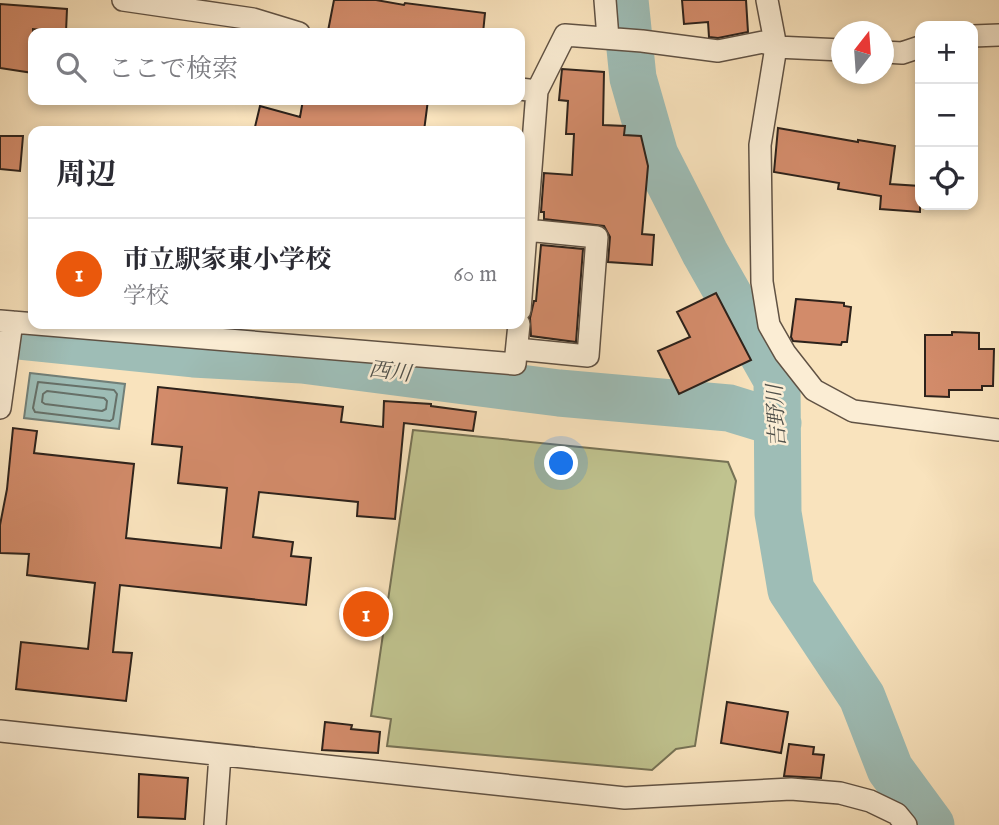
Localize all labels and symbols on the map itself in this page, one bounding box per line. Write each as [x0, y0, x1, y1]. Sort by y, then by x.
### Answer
north arrow [831, 21, 894, 84]
water label: 西川 [367, 357, 414, 389]
water label: 吉野川 [762, 382, 793, 448]
your location [544, 446, 578, 480]
pin: 1 [343, 588, 389, 640]

